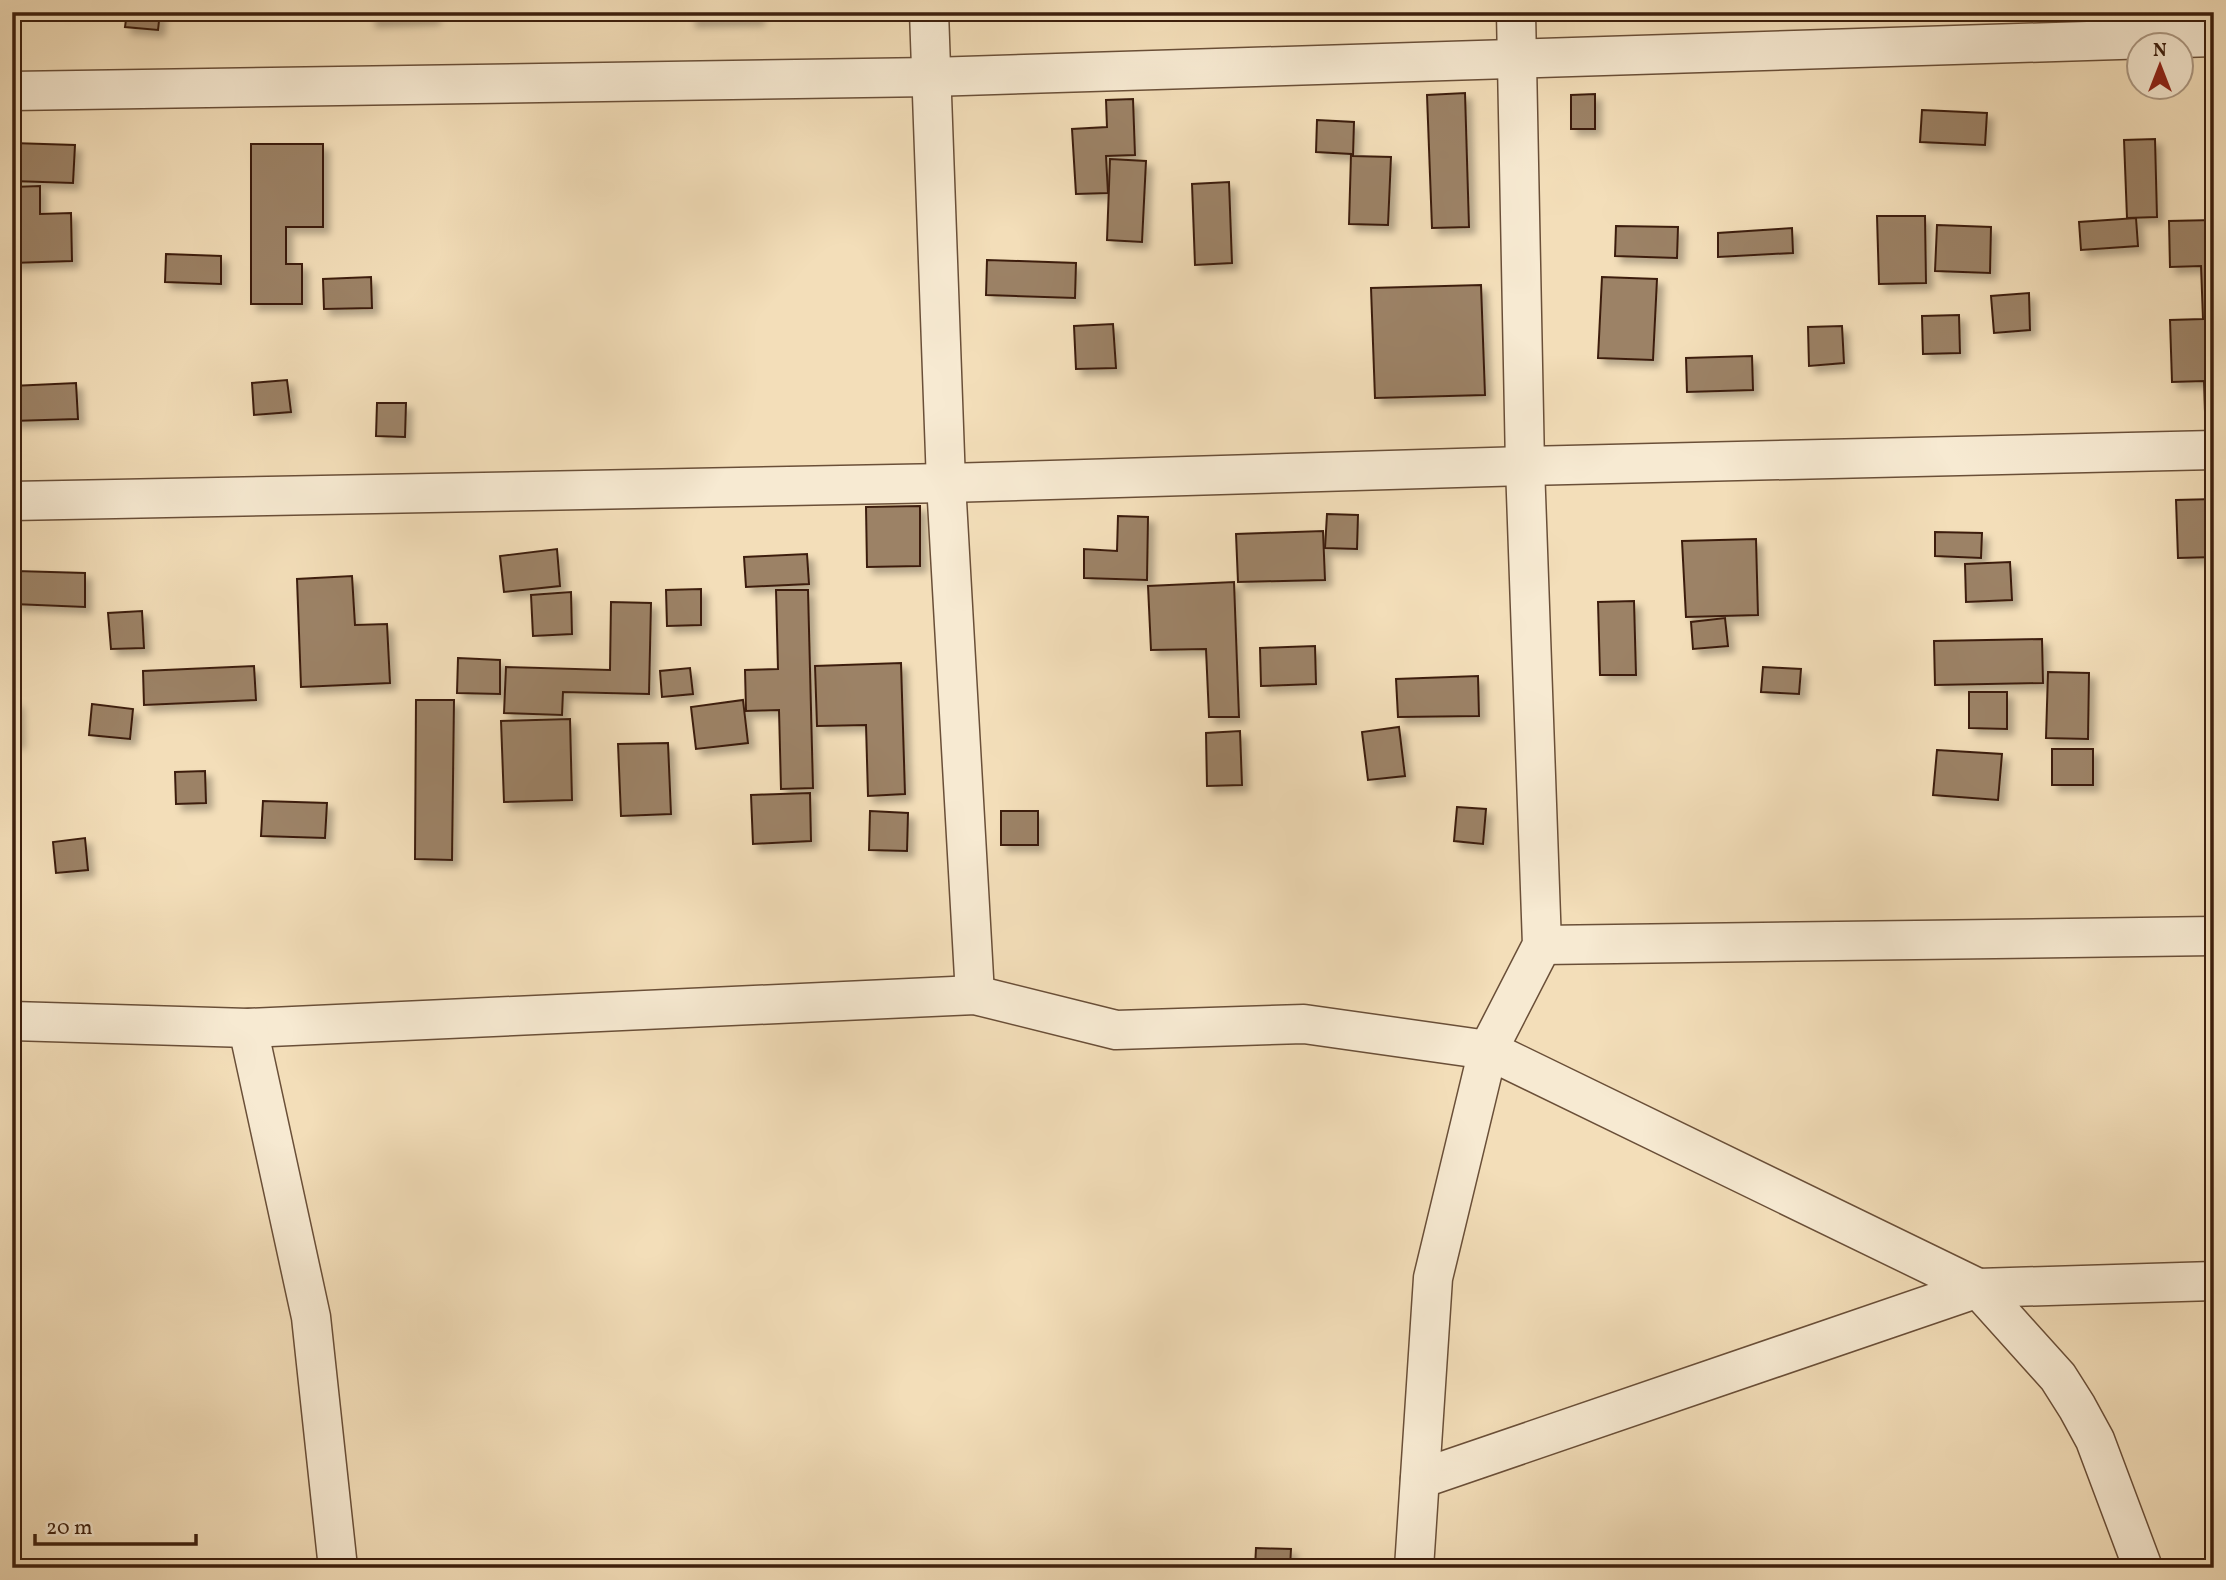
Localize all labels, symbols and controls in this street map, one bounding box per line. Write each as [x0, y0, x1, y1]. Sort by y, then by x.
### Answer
north arrow [2124, 32, 2194, 102]
text: N [2153, 38, 2167, 64]
scale bar [35, 1503, 196, 1547]
text: 20 m [46, 1514, 92, 1543]

